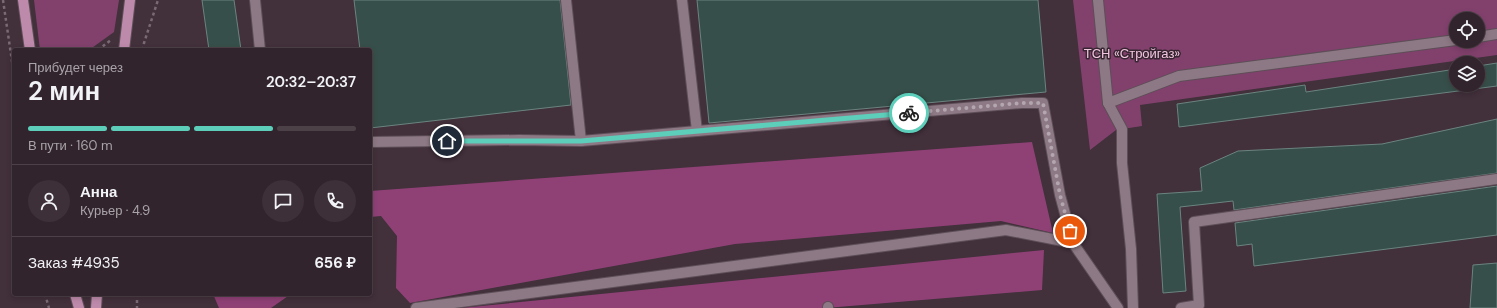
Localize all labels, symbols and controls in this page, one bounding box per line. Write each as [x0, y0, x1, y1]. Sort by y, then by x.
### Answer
map controls [1449, 12, 1485, 92]
button: locate [1449, 12, 1485, 48]
park label: ТСН «Стройгаз» [1084, 45, 1180, 62]
button: layers [1449, 56, 1485, 92]
text: Прибудет через [28, 59, 123, 76]
text: 20:32–20:37 [266, 72, 356, 92]
text: 2 мин [28, 74, 100, 108]
courier [889, 93, 929, 133]
icon: bike [898, 102, 920, 124]
pin [430, 124, 464, 158]
icon: home [436, 130, 458, 152]
text: В пути · 160 m [28, 137, 113, 154]
button: person [28, 180, 70, 222]
button: chat [262, 180, 304, 222]
button: phone [314, 180, 356, 222]
text: Анна [80, 182, 117, 202]
text: Курьер · 4.9 [80, 202, 150, 219]
pin [1053, 214, 1087, 248]
icon: bag [1059, 220, 1081, 242]
text: Заказ #4935 [28, 253, 120, 273]
text: 656 ₽ [315, 253, 356, 273]

